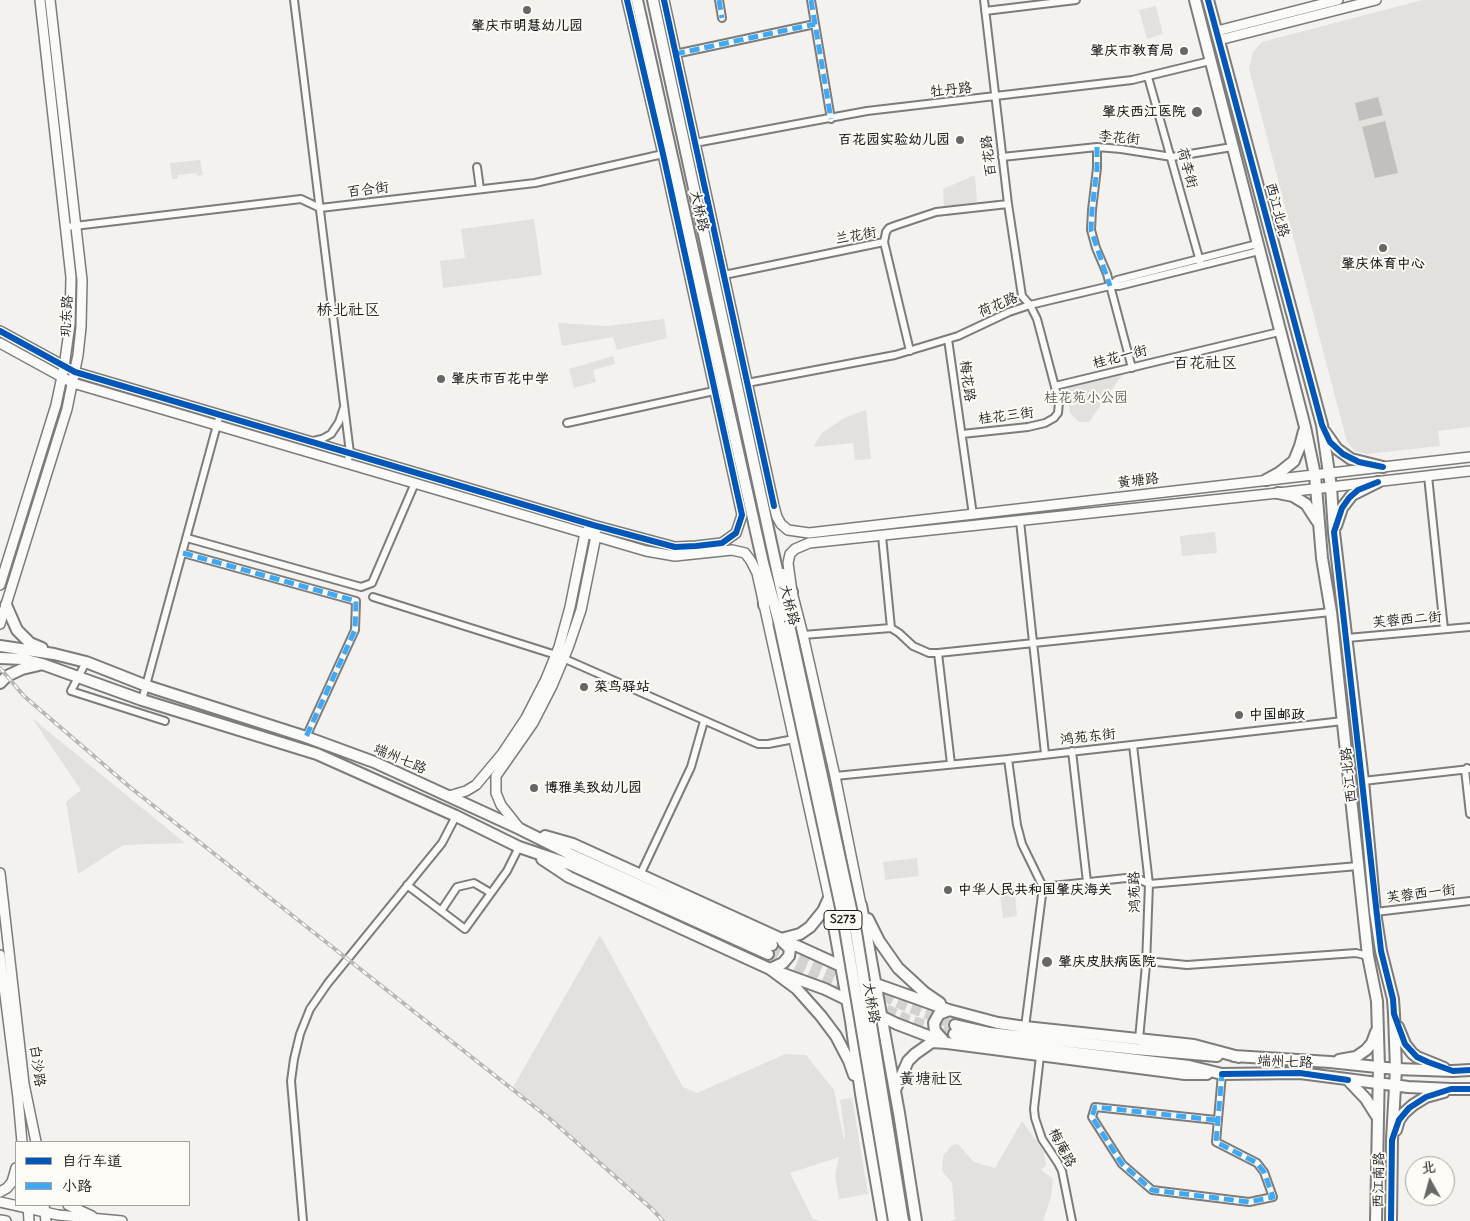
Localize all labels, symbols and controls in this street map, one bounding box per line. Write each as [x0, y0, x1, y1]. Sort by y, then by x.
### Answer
marker: 肇庆市明慧幼儿园 [521, 4, 533, 16]
place label: 肇庆市明慧幼儿园 [471, 18, 583, 34]
place label: 肇庆市教育局 [1090, 43, 1174, 59]
marker: 肇庆市教育局 [1178, 45, 1190, 57]
street label: 牡丹路 [929, 79, 973, 101]
place label: 肇庆西江医院 [1102, 104, 1186, 120]
marker: 肇庆西江医院 [1190, 105, 1204, 119]
street label: 李花街 [1097, 128, 1141, 148]
place label: 百花园实验幼儿园 [838, 132, 950, 148]
marker: 百花园实验幼儿园 [954, 134, 966, 146]
street label: 百花路 [978, 134, 1000, 178]
street label: 荷李街 [1173, 146, 1201, 190]
street label: 百合街 [346, 179, 390, 201]
street label: 西江北路 [1262, 181, 1292, 239]
street label: 大桥路 [686, 189, 712, 233]
street label: 兰花街 [834, 224, 878, 248]
marker: 肇庆体育中心 [1377, 242, 1389, 254]
place label: 肇庆体育中心 [1341, 256, 1425, 272]
street label: 荷花路 [975, 289, 1021, 321]
street label: 玑东路 [58, 295, 76, 337]
district label: 桥北社区 [316, 300, 380, 320]
street label: 桂花一街 [1091, 342, 1149, 372]
district label: 百花社区 [1173, 353, 1237, 373]
street label: 梅花路 [956, 359, 978, 403]
place label: 肇庆市百花中学 [451, 371, 549, 387]
marker: 肇庆市百花中学 [435, 373, 447, 385]
park label: 桂花苑小公园 [1044, 390, 1128, 406]
street label: 桂花三街 [977, 404, 1035, 428]
street label: 黄塘路 [1116, 470, 1160, 492]
street label: 大桥路 [775, 583, 803, 627]
street label: 芙蓉西二街 [1371, 609, 1443, 631]
place label: 菜鸟驿站 [594, 679, 650, 695]
marker: 菜鸟驿站 [578, 681, 590, 693]
place label: 中国邮政 [1249, 707, 1305, 723]
marker: 中国邮政 [1233, 709, 1245, 721]
street label: 鸿苑东街 [1059, 726, 1117, 748]
street label: 端州七路 [371, 740, 429, 778]
street label: 西江北路 [1338, 746, 1360, 804]
place label: 博雅美致幼儿园 [544, 780, 642, 796]
marker: 博雅美致幼儿园 [528, 782, 540, 794]
street label: 鸿苑路 [1126, 871, 1144, 913]
street label: 芙蓉西一街 [1385, 881, 1457, 907]
place label: 中华人民共和国肇庆海关 [958, 882, 1112, 898]
marker: 中华人民共和国肇庆海关 [942, 884, 954, 896]
road number: S273 [824, 910, 862, 930]
place label: 肇庆皮肤病医院 [1058, 954, 1156, 970]
marker: 肇庆皮肤病医院 [1040, 955, 1054, 969]
street label: 大桥路 [859, 981, 883, 1025]
street label: 白沙路 [26, 1044, 48, 1088]
street label: 端州七路 [1257, 1053, 1313, 1071]
district label: 黄塘社区 [899, 1069, 963, 1089]
street label: 梅庵路 [1045, 1126, 1079, 1170]
legend [15, 1141, 190, 1206]
text: 自行车道 [62, 1151, 122, 1170]
street label: 西江南路 [1370, 1152, 1388, 1208]
north arrow [1405, 1156, 1455, 1206]
text: 北 [1420, 1157, 1436, 1177]
text: 小路 [62, 1176, 92, 1195]

